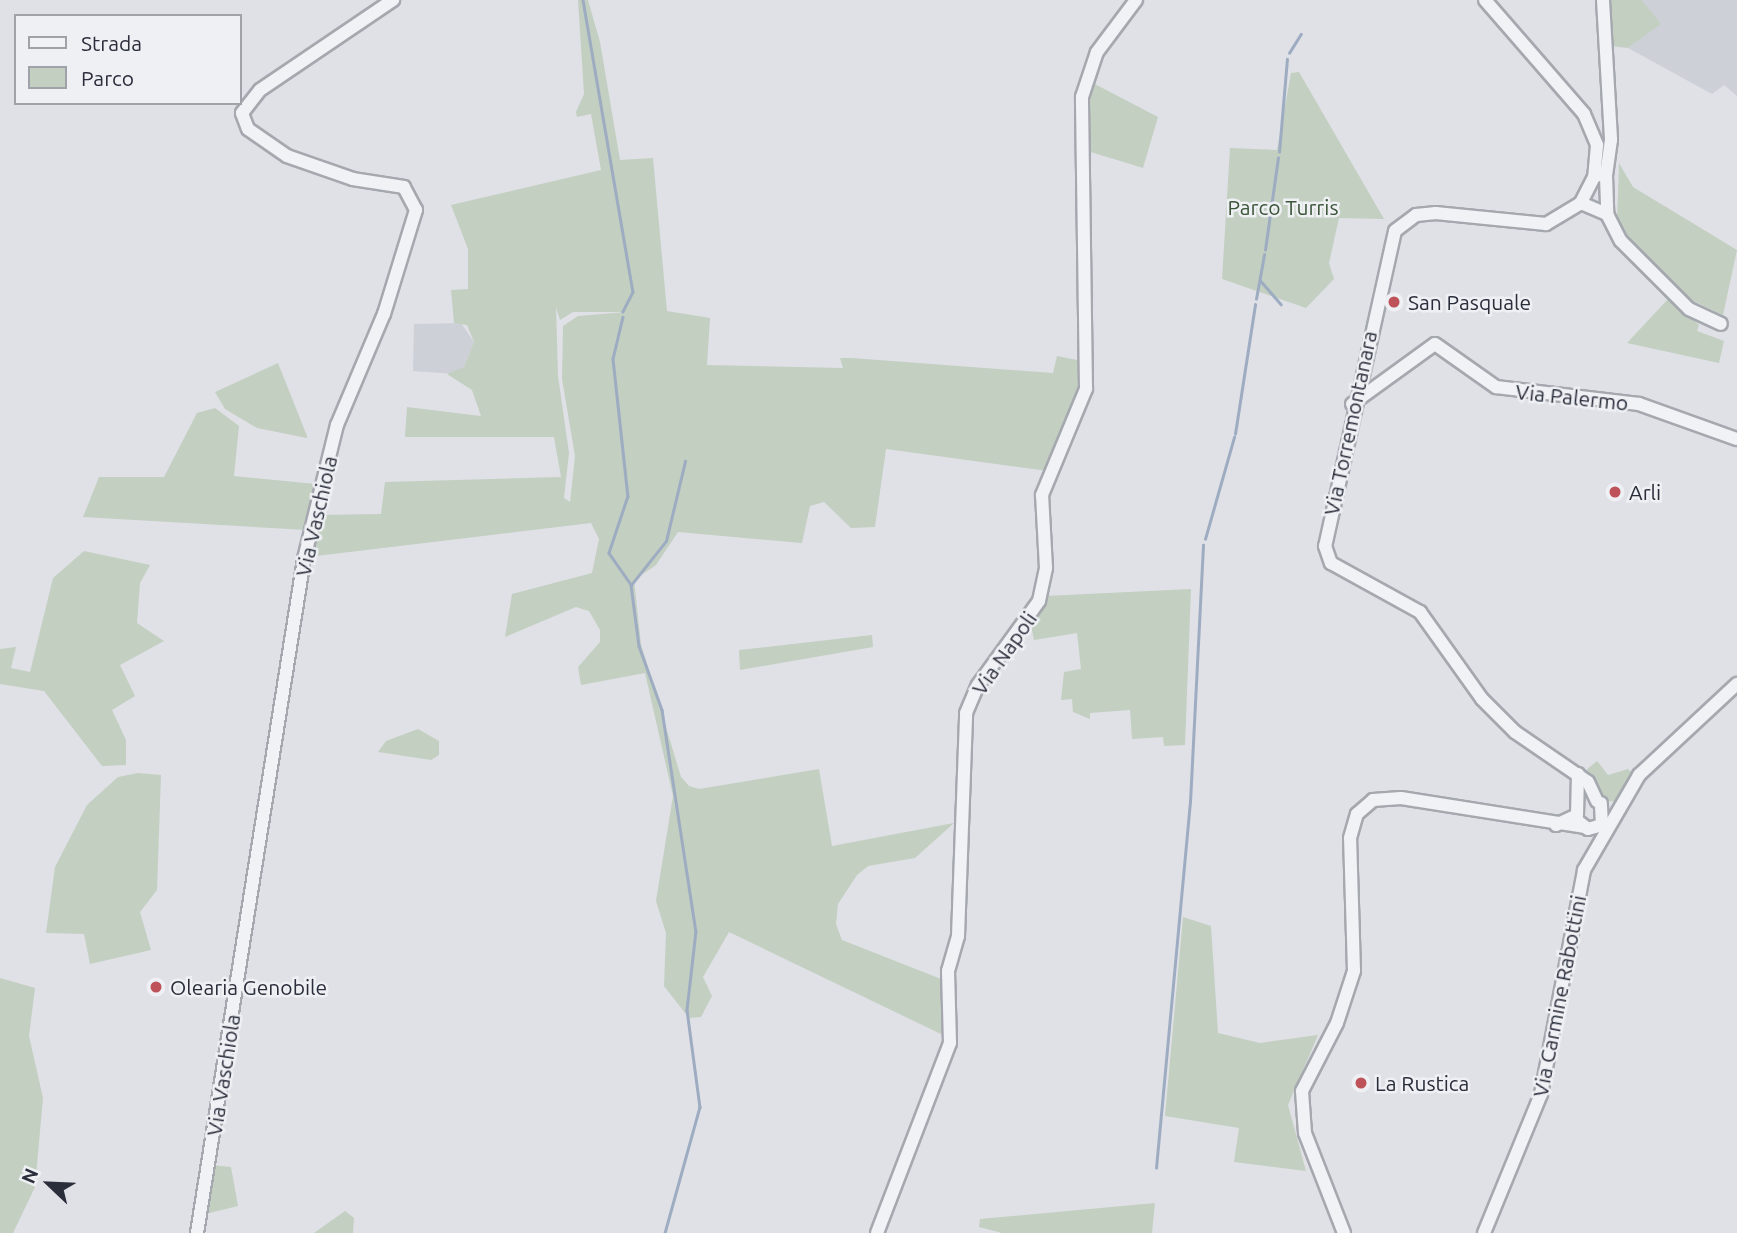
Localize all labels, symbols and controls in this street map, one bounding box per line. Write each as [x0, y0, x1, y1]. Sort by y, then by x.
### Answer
legend [14, 14, 242, 105]
text: Strada [81, 31, 142, 55]
text: Parco [81, 66, 134, 90]
park label: Parco Turris [1227, 194, 1339, 220]
place label: San Pasquale [1408, 289, 1531, 315]
marker: San Pasquale [1386, 294, 1402, 310]
street label: Via Torremontanara [1318, 328, 1382, 518]
street label: Via Palermo [1514, 379, 1630, 415]
street label: Via Vaschiola [290, 453, 342, 579]
place label: Arli [1629, 479, 1661, 505]
marker: Arli [1607, 484, 1623, 500]
street label: Via Napoli [966, 607, 1042, 699]
street label: Via Carmine Rabottini [1527, 893, 1591, 1099]
place label: Olearia Genobile [170, 974, 327, 1000]
marker: Olearia Genobile [148, 979, 164, 995]
street label: Via Vaschiola [201, 1012, 245, 1138]
place label: La Rustica [1375, 1070, 1469, 1096]
marker: La Rustica [1353, 1075, 1369, 1091]
north arrow [14, 1149, 84, 1219]
text: N [17, 1165, 43, 1187]

